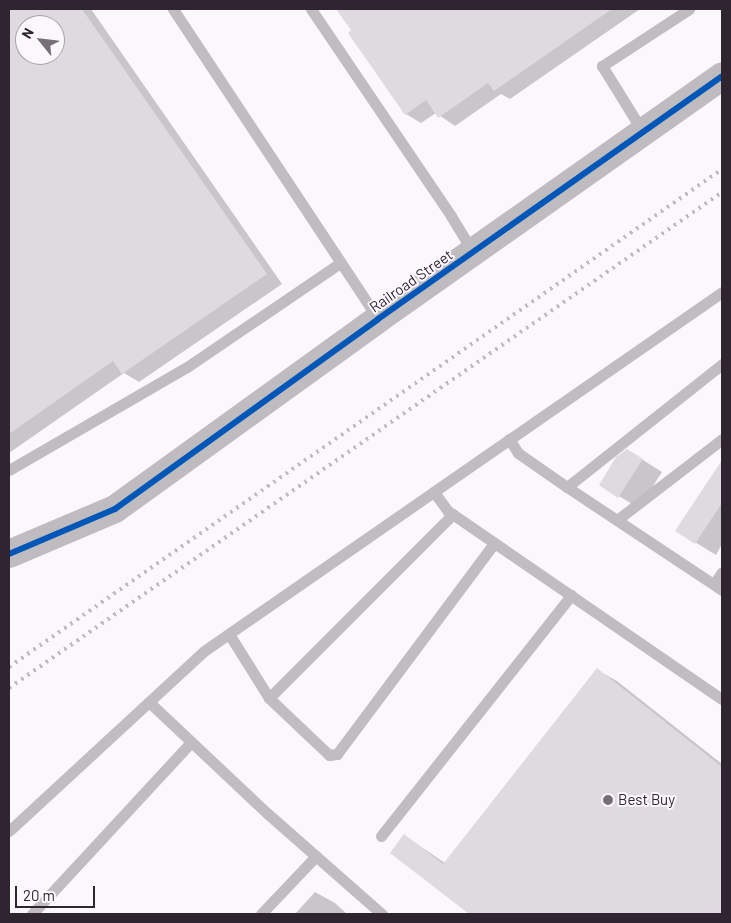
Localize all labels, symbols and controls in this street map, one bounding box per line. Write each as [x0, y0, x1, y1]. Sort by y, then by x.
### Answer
north arrow [15, 15, 65, 65]
text: N [18, 25, 37, 41]
street label: Railroad Street [366, 246, 456, 316]
place label: Best Buy [618, 791, 675, 809]
marker: Best Buy [602, 794, 614, 806]
scale bar [18, 876, 98, 908]
text: 20 m [23, 886, 55, 904]

